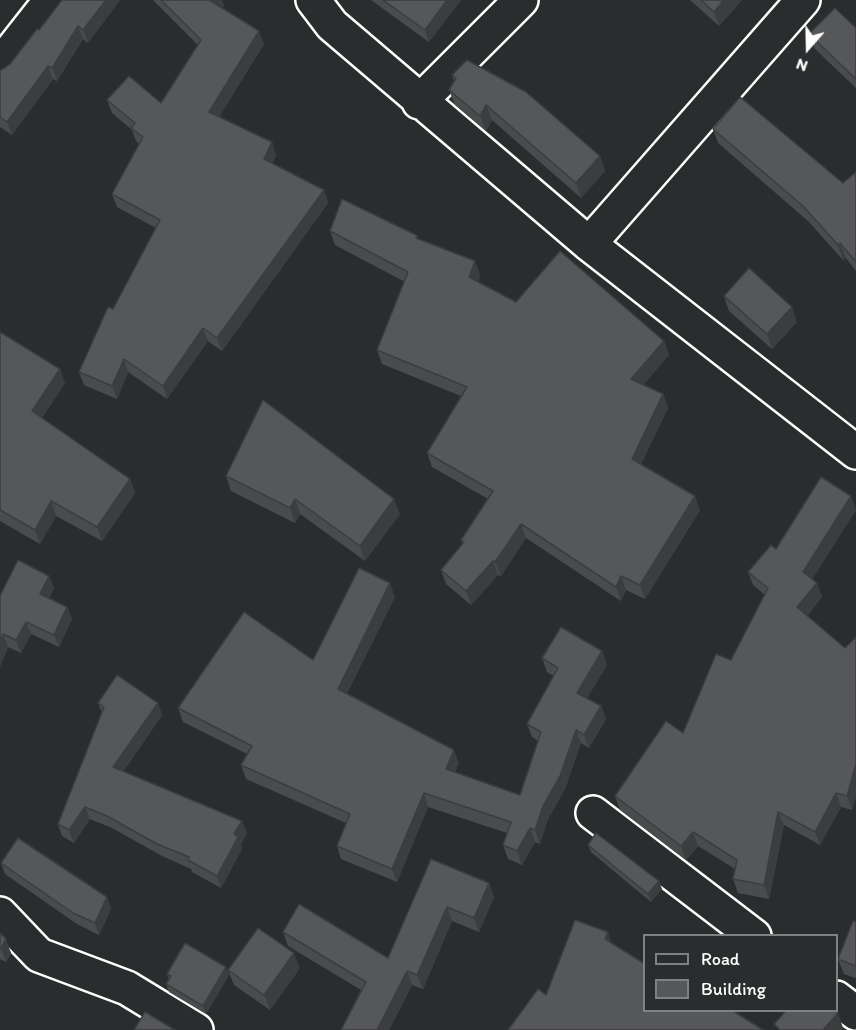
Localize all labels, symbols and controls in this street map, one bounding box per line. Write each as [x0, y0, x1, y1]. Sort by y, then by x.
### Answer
north arrow [778, 18, 838, 78]
text: N [793, 55, 810, 76]
legend [643, 934, 838, 1012]
text: Road [701, 948, 740, 970]
text: Building [701, 978, 766, 1000]

